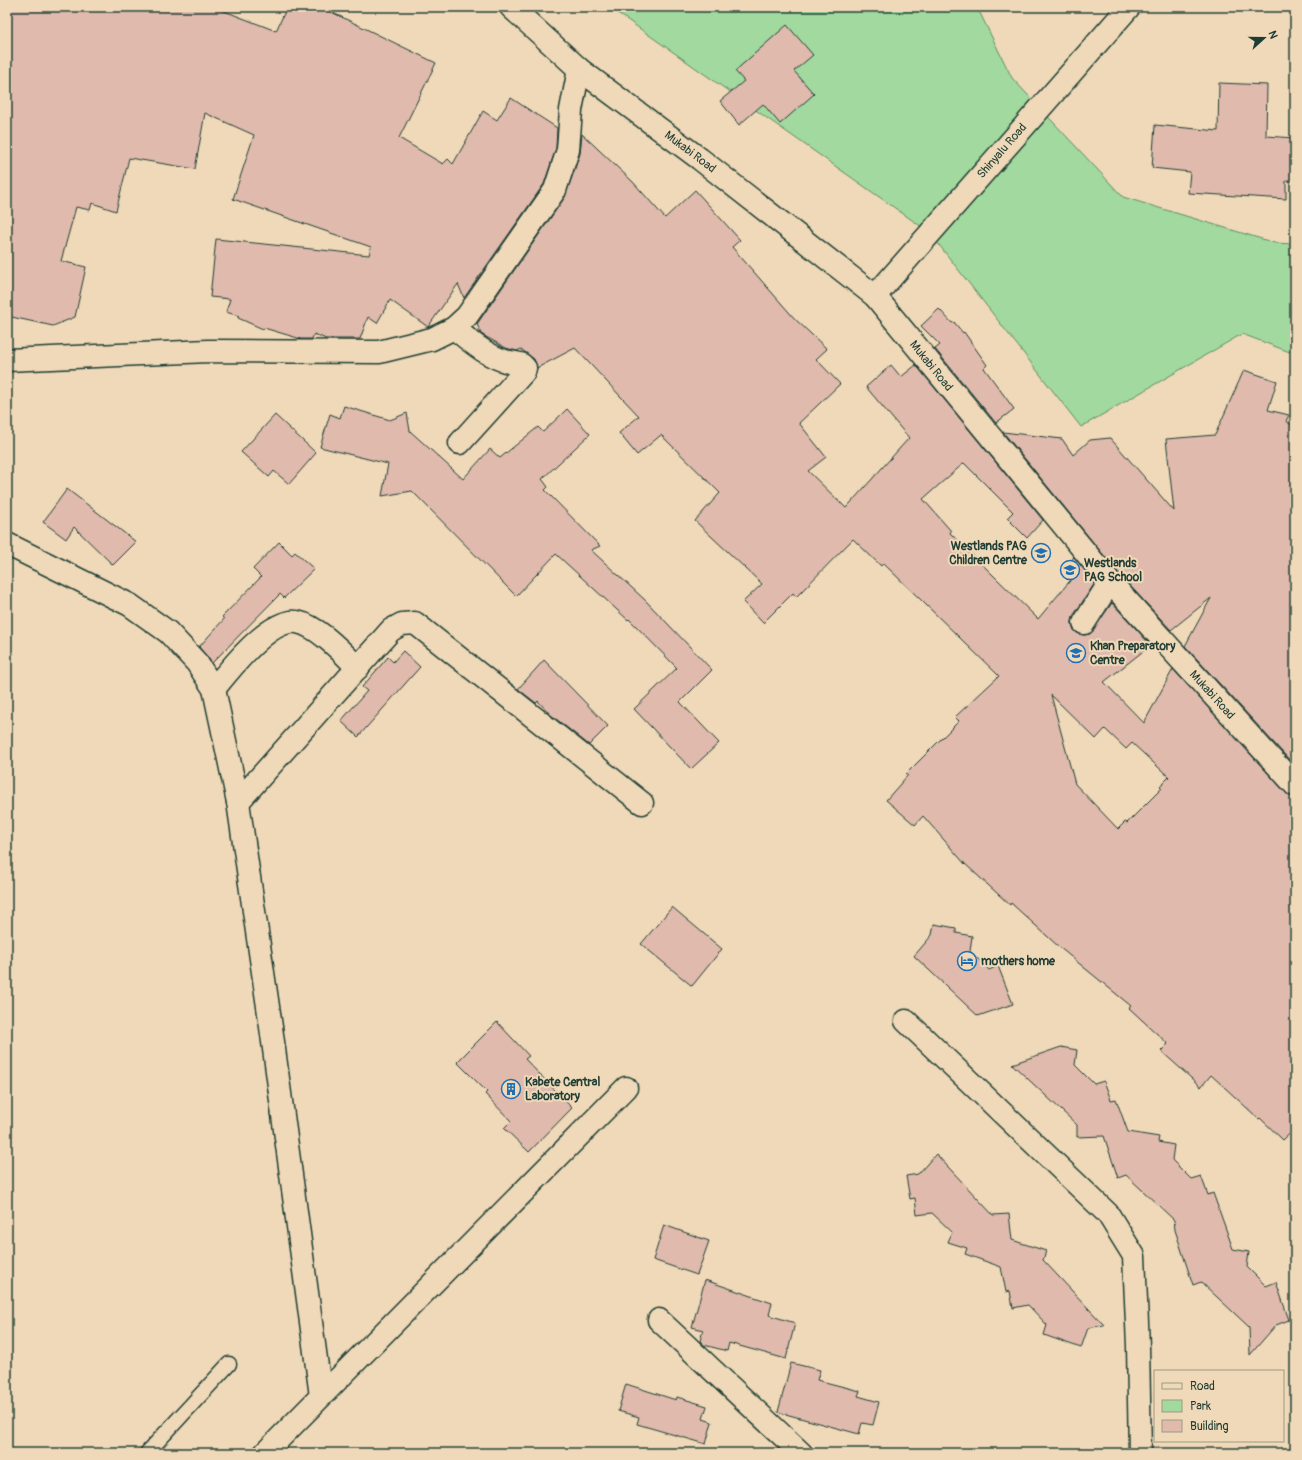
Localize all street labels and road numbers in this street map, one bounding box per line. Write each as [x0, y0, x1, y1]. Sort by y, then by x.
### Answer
street label: Shinyalu Road [974, 120, 1030, 182]
street label: Mukabi Road [661, 128, 719, 176]
street label: Mukabi Road [906, 338, 956, 394]
street label: Mukabi Road [1186, 667, 1238, 723]

